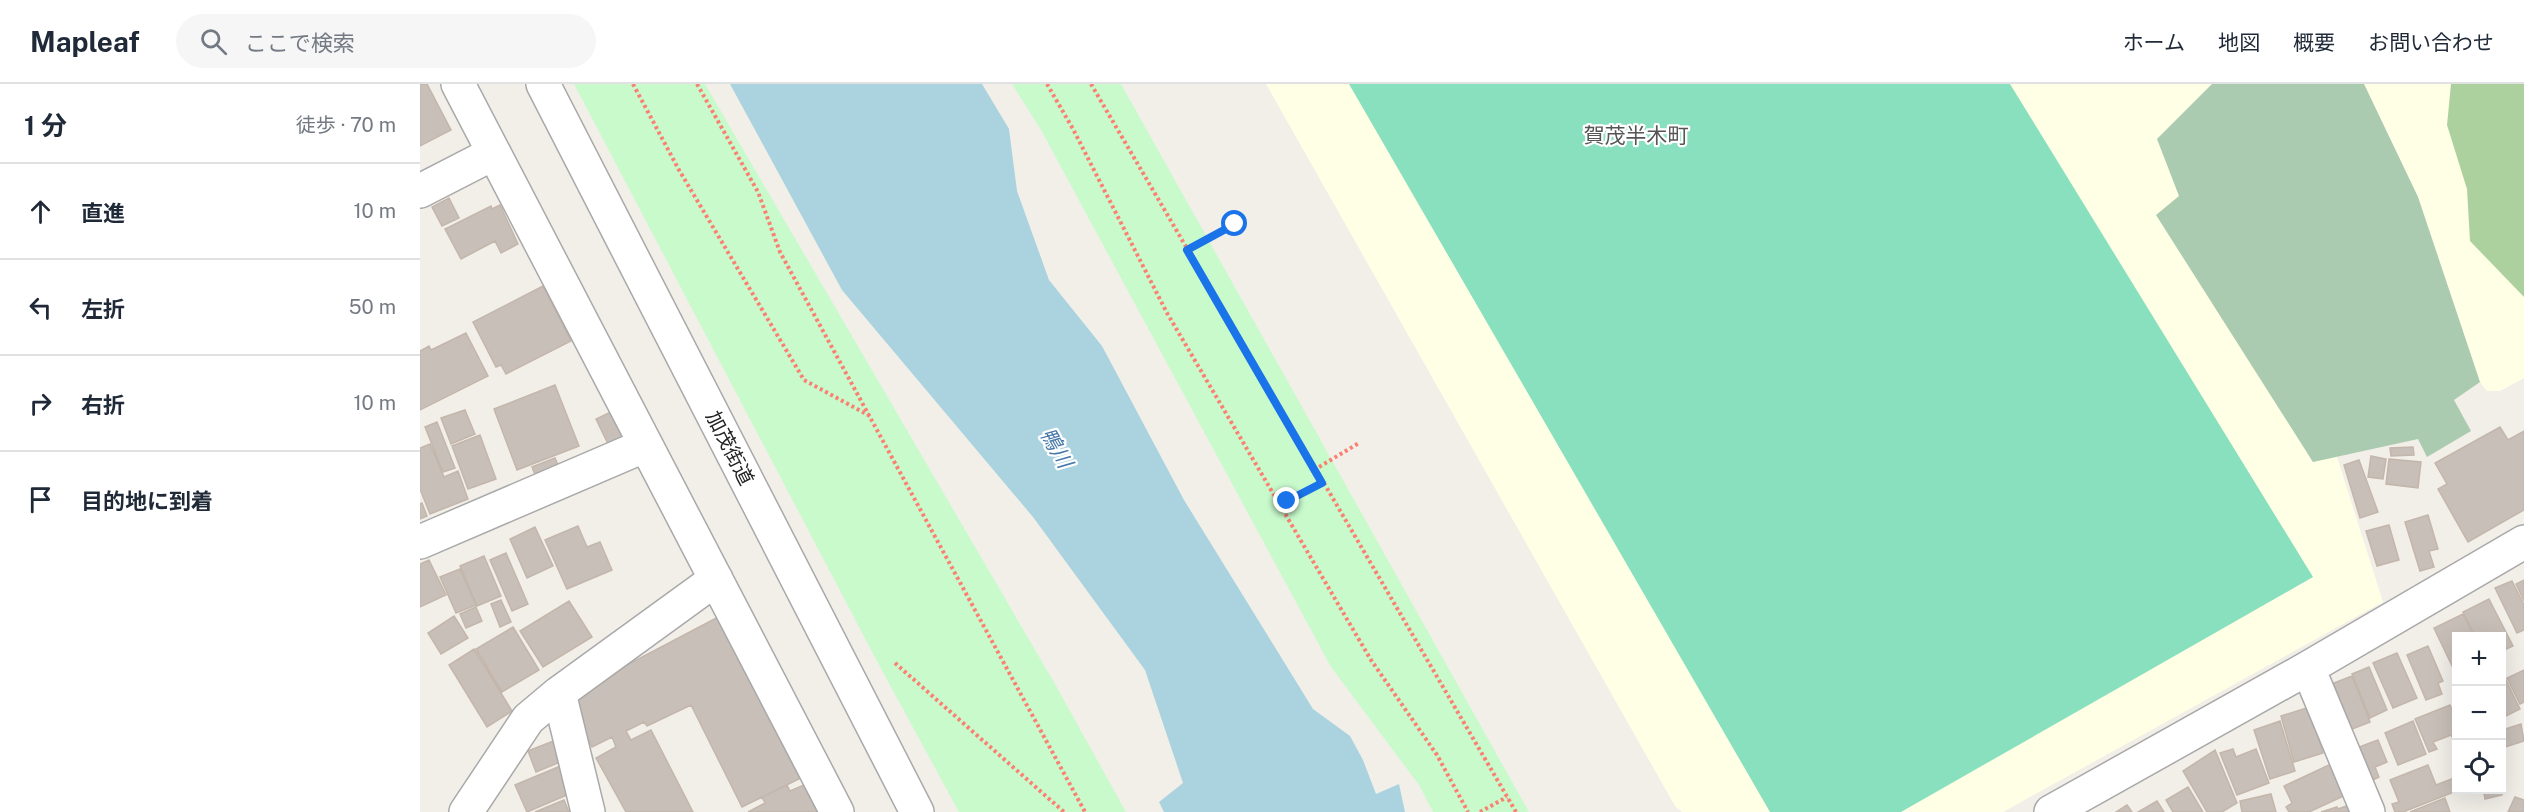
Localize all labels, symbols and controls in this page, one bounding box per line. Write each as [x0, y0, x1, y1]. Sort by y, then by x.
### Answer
search box [176, 14, 596, 68]
text: Mapleaf [30, 25, 140, 58]
icon: search [197, 25, 230, 58]
text: ここで検索 [245, 30, 355, 56]
text: ホーム [2123, 30, 2185, 55]
text: 地図 [2218, 30, 2260, 55]
text: 概要 [2293, 30, 2335, 55]
text: お問い合わせ [2368, 30, 2494, 55]
text: 1 分 [24, 110, 67, 141]
text: 徒歩 · 70 m [296, 113, 396, 137]
district label: 賀茂半木町 [1584, 123, 1689, 148]
icon: ahead [24, 195, 57, 228]
text: 10 m [353, 199, 396, 223]
text: 直進 [81, 200, 125, 226]
route start [1221, 210, 1247, 236]
icon: left [24, 291, 57, 324]
text: 50 m [349, 295, 396, 319]
text: 左折 [81, 296, 125, 322]
icon: right [24, 387, 57, 420]
text: 10 m [353, 391, 396, 415]
text: 右折 [81, 392, 125, 418]
street label: 加茂街道 [701, 407, 759, 489]
water label: 鴨川 [1035, 423, 1079, 474]
icon: arrive [24, 483, 57, 516]
route end [1273, 487, 1299, 513]
text: 目的地に到着 [81, 488, 213, 514]
map controls [2452, 632, 2506, 794]
button: + [2452, 632, 2506, 686]
button: − [2452, 686, 2506, 740]
button: locate [2452, 740, 2506, 794]

